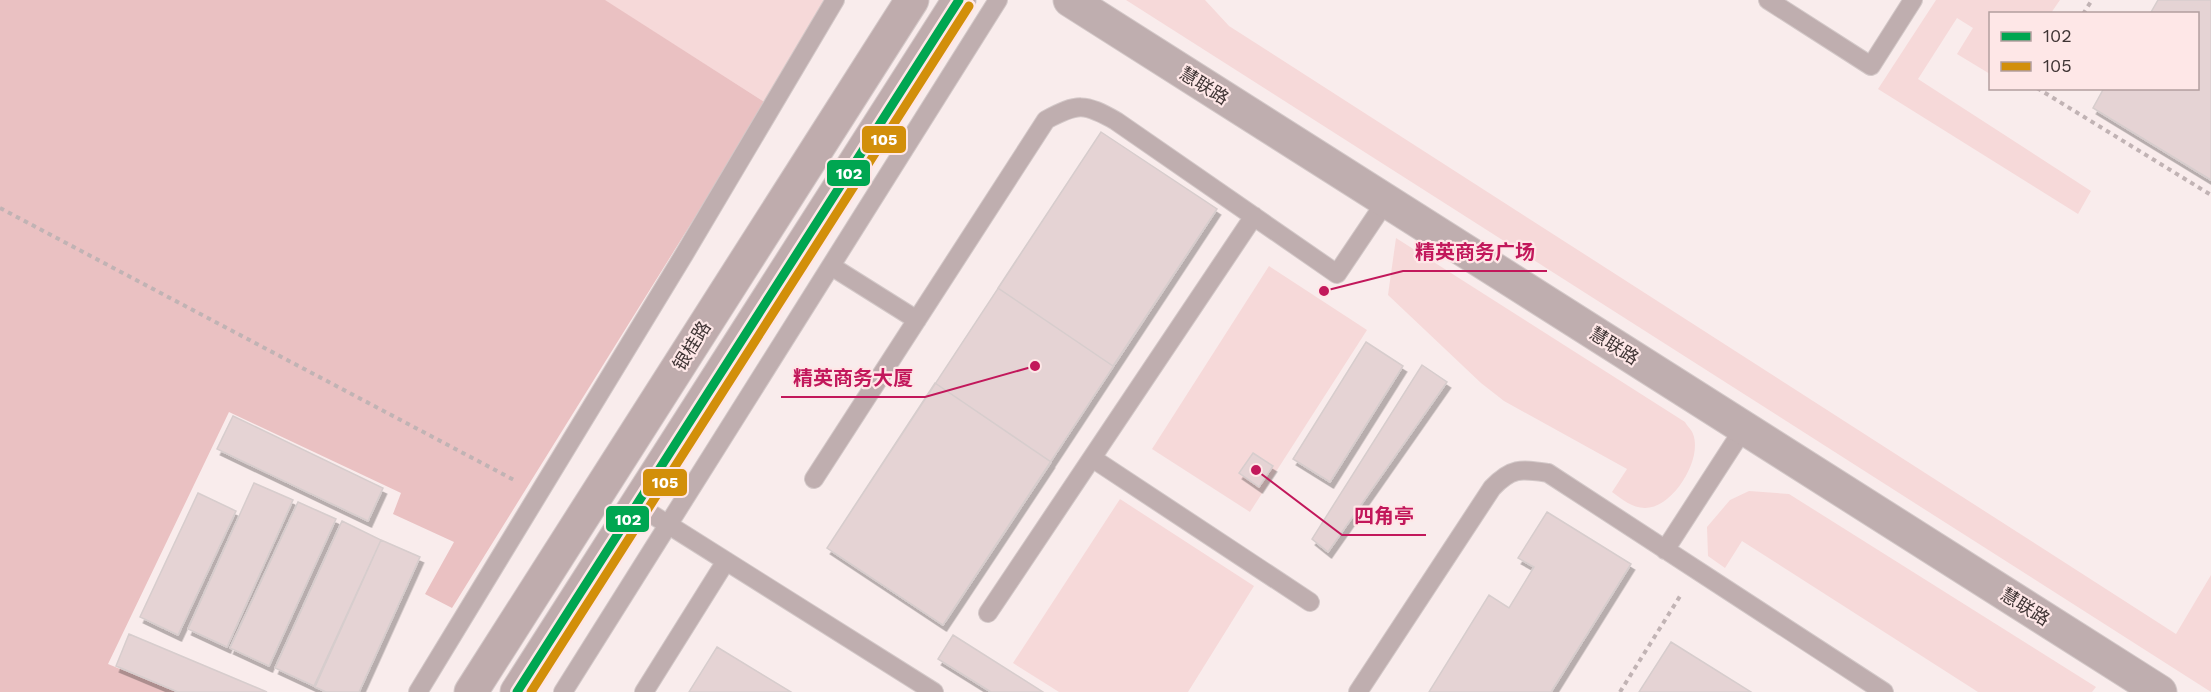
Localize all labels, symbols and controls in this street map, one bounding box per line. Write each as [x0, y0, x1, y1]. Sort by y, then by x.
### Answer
legend [1989, 12, 2199, 90]
text: 102 [2043, 25, 2072, 46]
text: 105 [2043, 55, 2072, 76]
street label: 慧联路 [1176, 62, 1233, 109]
line badge: 105 [861, 125, 907, 154]
text: 105 [871, 130, 897, 149]
line badge: 102 [826, 159, 871, 187]
text: 102 [836, 164, 862, 183]
callout: 精英商务广场 [1403, 233, 1547, 271]
text: 精英商务广场 [1415, 240, 1535, 264]
street label: 银桂路 [668, 317, 715, 374]
street label: 慧联路 [1586, 322, 1643, 369]
callout: 精英商务大厦 [781, 359, 925, 397]
text: 精英商务大厦 [793, 366, 913, 390]
line badge: 105 [642, 468, 688, 497]
text: 105 [652, 473, 678, 492]
callout: 四角亭 [1342, 497, 1426, 535]
text: 四角亭 [1354, 504, 1414, 528]
line badge: 102 [605, 505, 650, 533]
text: 102 [615, 510, 641, 529]
street label: 慧联路 [1997, 583, 2054, 630]

